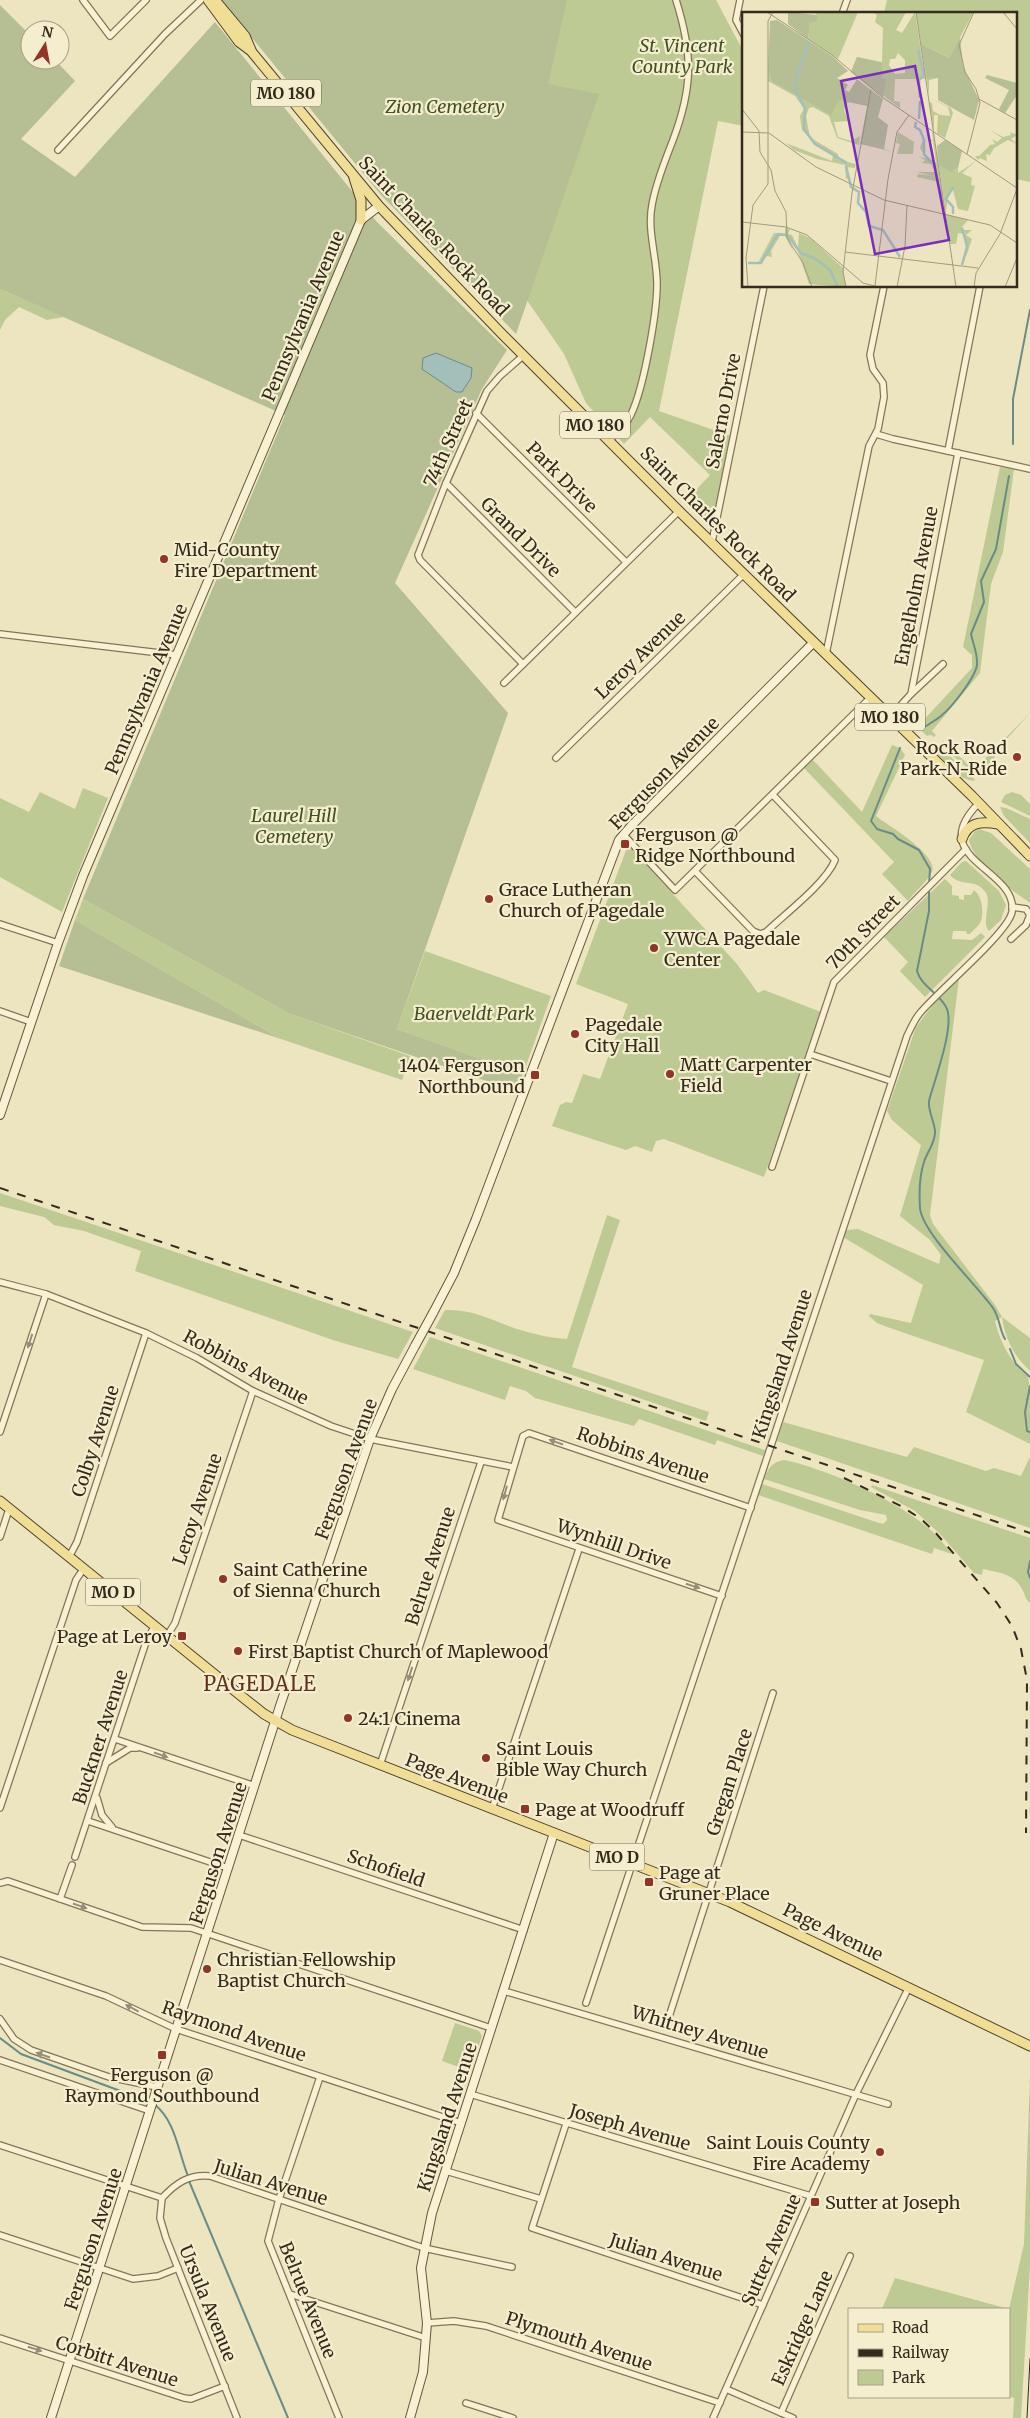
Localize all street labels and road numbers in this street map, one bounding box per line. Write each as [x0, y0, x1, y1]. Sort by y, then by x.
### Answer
road number: MO 180 [251, 80, 321, 106]
street label: Saint Charles Rock Road [354, 151, 514, 321]
street label: Pennsylvania Avenue [257, 227, 349, 405]
street label: Salerno Drive [701, 351, 745, 471]
street label: 74th Street [418, 395, 478, 491]
road number: MO 180 [560, 412, 630, 438]
street label: Park Drive [522, 437, 602, 517]
street label: Saint Charles Rock Road [636, 442, 801, 607]
street label: Grand Drive [476, 492, 566, 582]
street label: Engelholm Avenue [889, 504, 943, 668]
street label: Pennsylvania Avenue [100, 600, 192, 778]
street label: Leroy Avenue [590, 606, 690, 704]
road number: MO 180 [855, 704, 925, 730]
street label: Ferguson Avenue [604, 712, 724, 834]
street label: 70th Street [821, 889, 905, 975]
street label: Kingsland Avenue [747, 1287, 817, 1441]
street label: Robbins Avenue [179, 1324, 313, 1410]
street label: Colby Avenue [66, 1382, 124, 1500]
street label: Ferguson Avenue [310, 1395, 382, 1543]
street label: Robbins Avenue [574, 1422, 712, 1488]
street label: Leroy Avenue [167, 1450, 227, 1568]
street label: Belrue Avenue [400, 1504, 460, 1628]
street label: Wynhill Drive [553, 1513, 674, 1574]
road number: MO D [86, 1578, 140, 1605]
street label: Buckner Avenue [67, 1667, 133, 1807]
street label: Gregan Place [701, 1725, 757, 1839]
street label: Page Avenue [402, 1748, 512, 1808]
street label: Ferguson Avenue [184, 1779, 252, 1927]
street label: Schofield [344, 1844, 428, 1892]
road number: MO D [590, 1844, 644, 1870]
street label: Page Avenue [779, 1898, 887, 1966]
street label: Raymond Avenue [159, 1996, 309, 2066]
street label: Whitney Avenue [628, 2000, 771, 2064]
street label: Kingsland Avenue [412, 2040, 482, 2194]
street label: Joseph Avenue [566, 2098, 693, 2155]
street label: Julian Avenue [210, 2154, 331, 2210]
street label: Ferguson Avenue [59, 2165, 127, 2313]
street label: Sutter Avenue [736, 2190, 806, 2310]
street label: Julian Avenue [606, 2228, 726, 2286]
street label: Belrue Avenue [274, 2238, 342, 2362]
street label: Ursula Avenue [174, 2241, 242, 2365]
street label: Eskridge Lane [766, 2267, 838, 2389]
street label: Plymouth Avenue [503, 2306, 655, 2376]
street label: Corbitt Avenue [53, 2330, 181, 2392]

